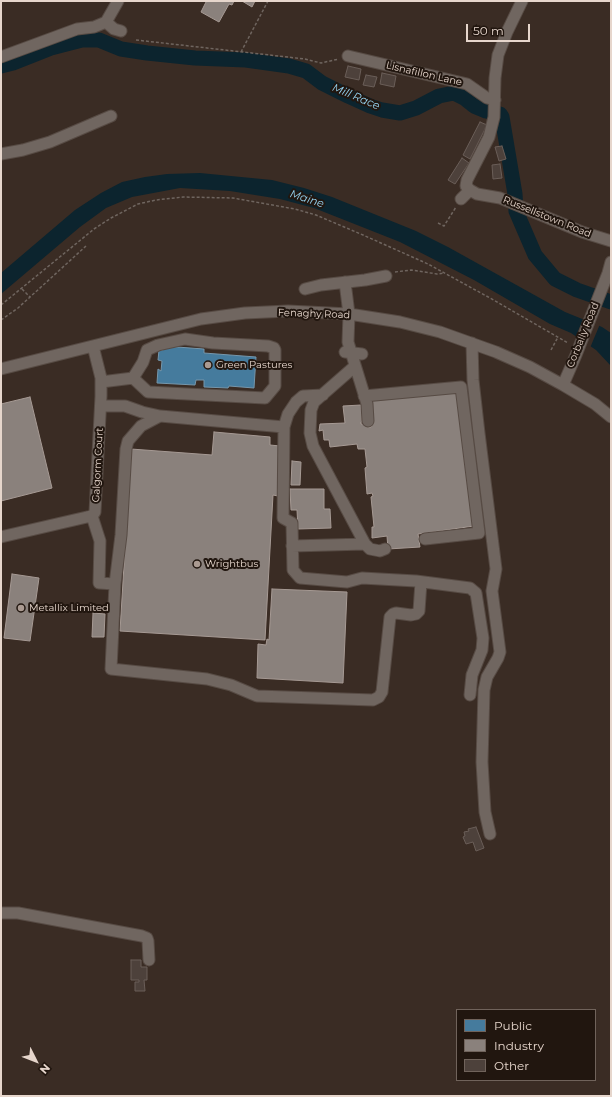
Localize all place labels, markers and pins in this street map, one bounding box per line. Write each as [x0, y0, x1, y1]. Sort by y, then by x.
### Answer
place label: Green Pastures [216, 359, 292, 371]
marker: Green Pastures [203, 360, 213, 370]
place label: Wrightbus [205, 558, 258, 570]
marker: Wrightbus [192, 559, 202, 569]
place label: Metallix Limited [29, 602, 109, 614]
marker: Metallix Limited [16, 603, 26, 613]

